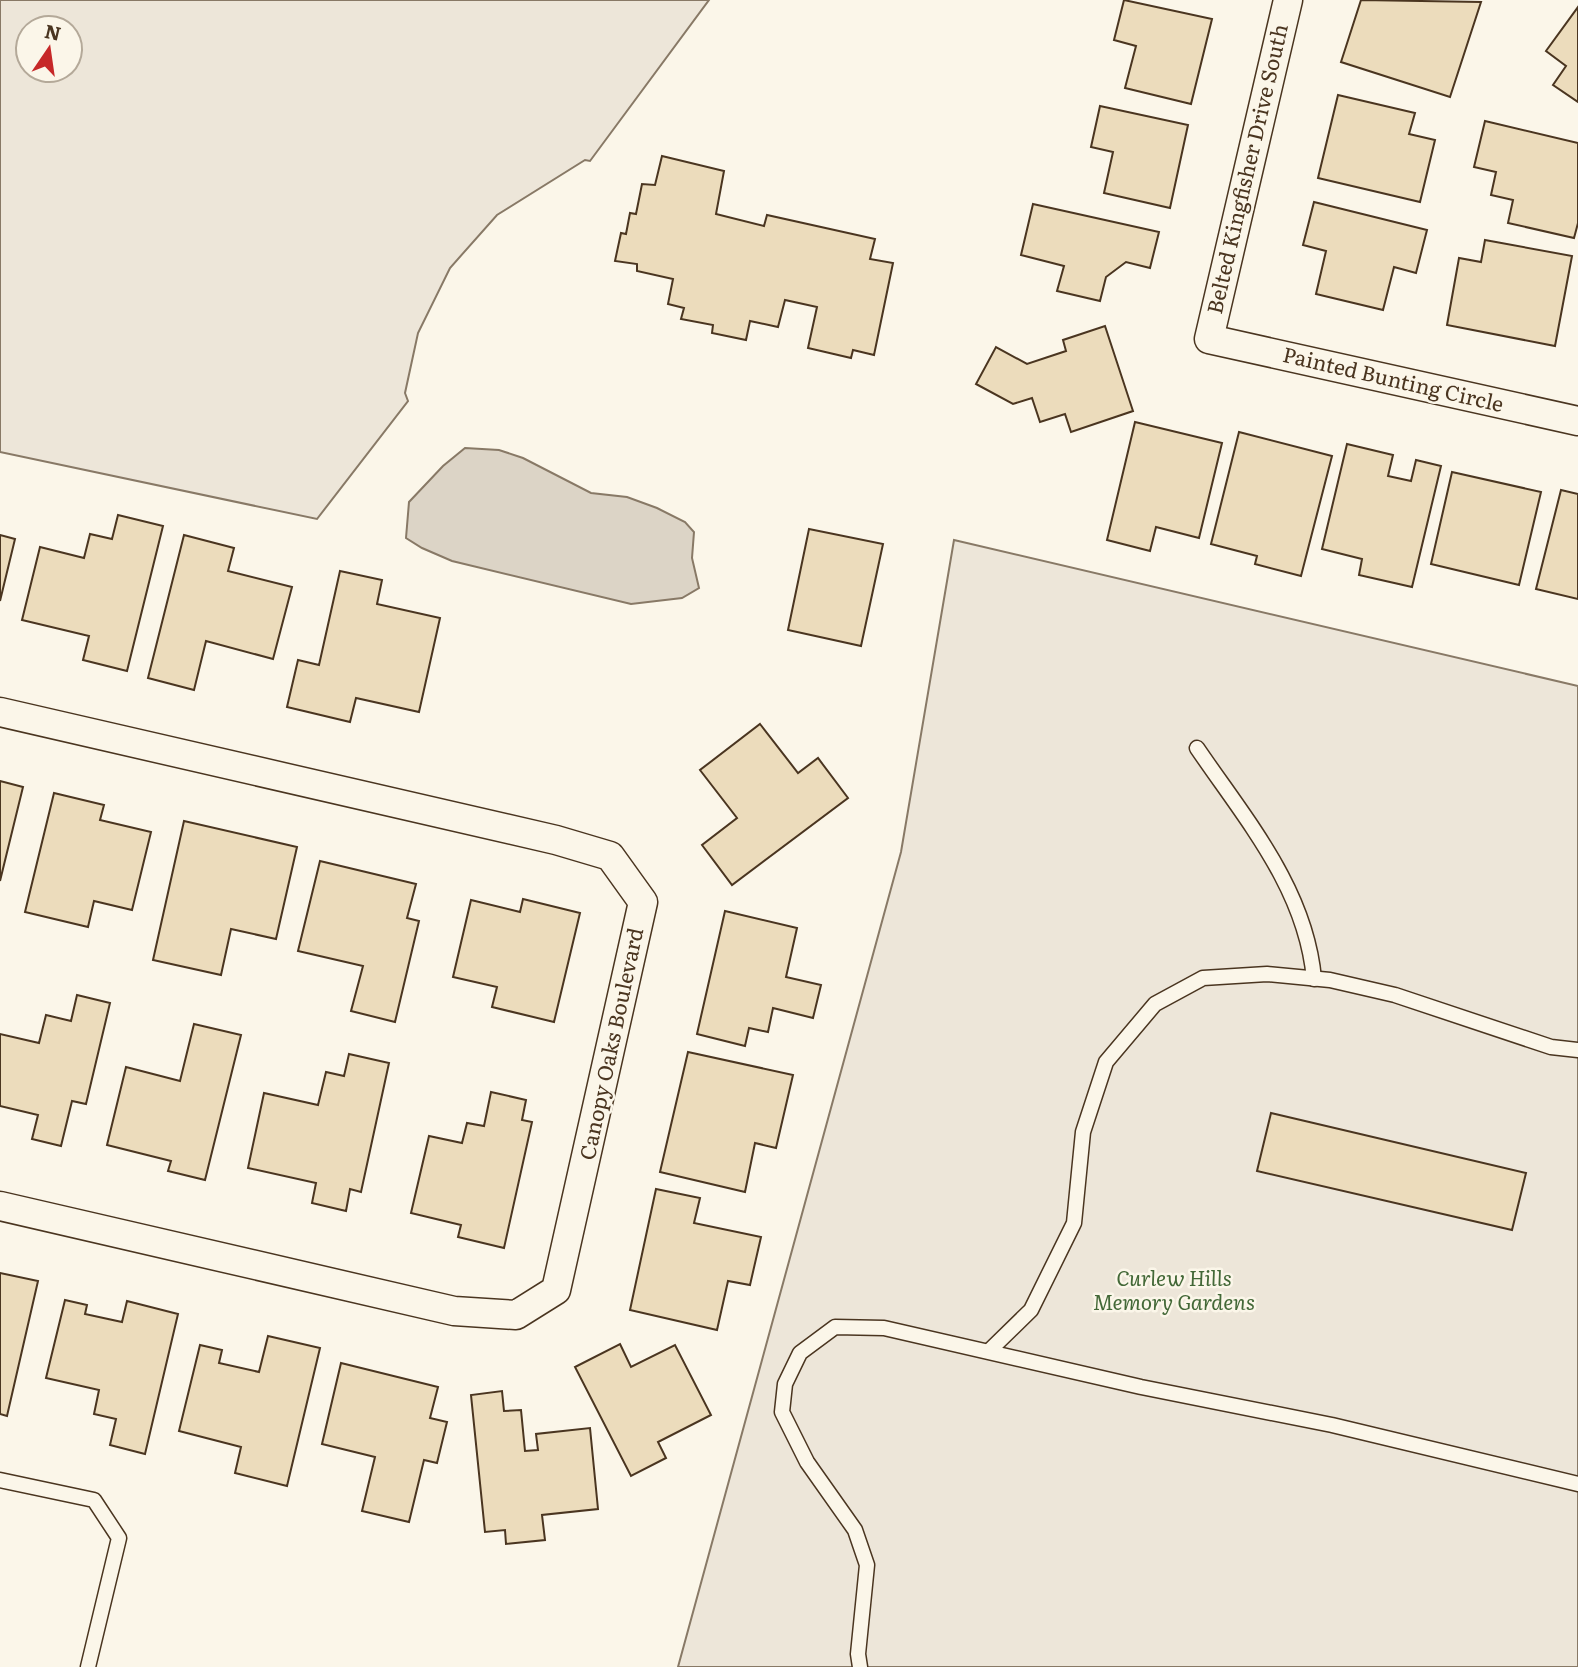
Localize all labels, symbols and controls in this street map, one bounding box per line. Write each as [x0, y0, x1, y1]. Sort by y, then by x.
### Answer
north arrow [14, 14, 84, 84]
text: N [42, 16, 64, 47]
street label: Belted Kingfisher Drive South [1197, 20, 1294, 317]
street label: Painted Bunting Circle [1280, 337, 1507, 418]
street label: Canopy Oaks Boulevard [570, 924, 649, 1162]
park label: Curlew Hills Memory Gardens [1093, 1261, 1255, 1316]

